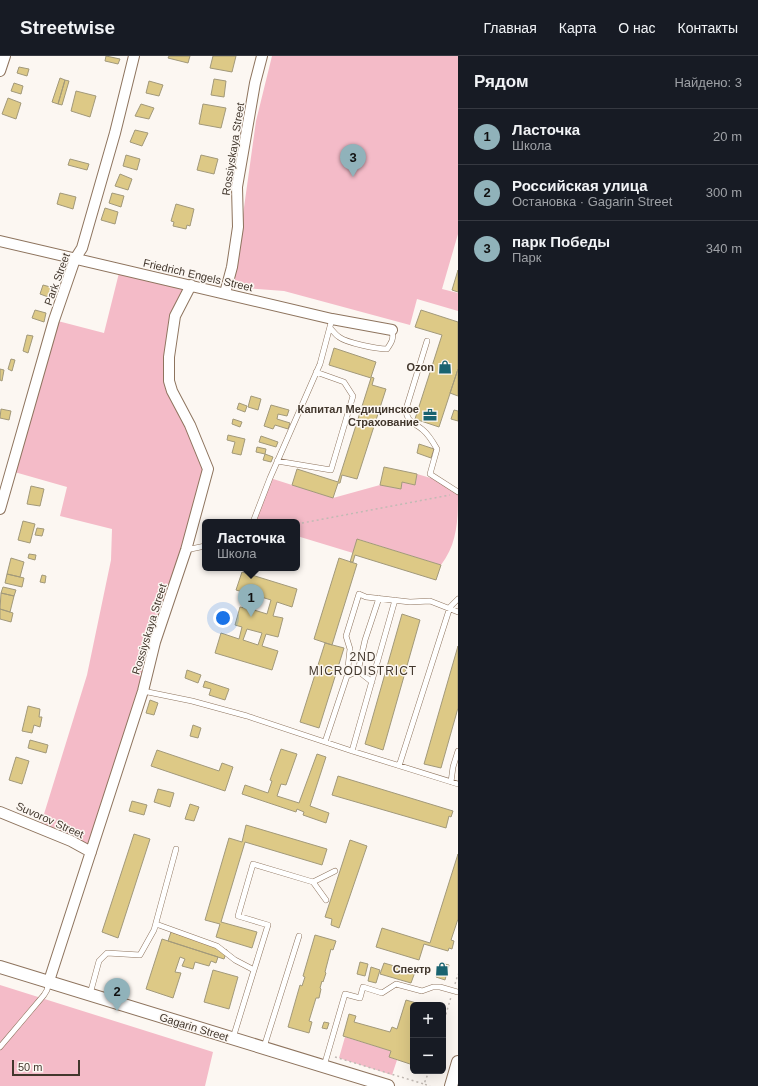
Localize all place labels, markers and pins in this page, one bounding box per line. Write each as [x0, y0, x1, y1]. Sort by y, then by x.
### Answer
pin: 3 [340, 144, 366, 177]
shop icon: Ozon [437, 359, 453, 375]
place label: Ozon [407, 361, 434, 373]
place label: Капитал Медицинское Страхование [298, 403, 419, 428]
office icon: Капитал Медицинское Страхование [422, 407, 438, 423]
pin: 1 [238, 584, 264, 617]
shop icon: Спектр [434, 961, 450, 977]
place label: Спектр [393, 963, 431, 975]
pin: 2 [104, 978, 130, 1011]

